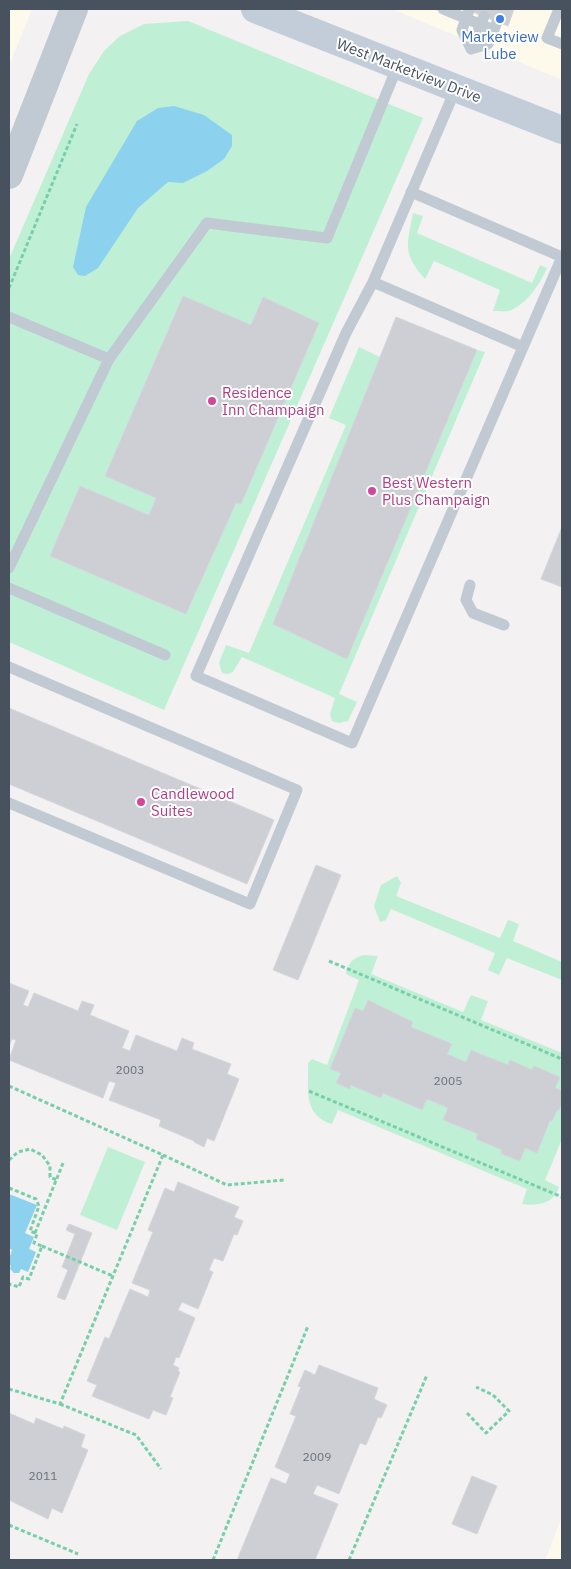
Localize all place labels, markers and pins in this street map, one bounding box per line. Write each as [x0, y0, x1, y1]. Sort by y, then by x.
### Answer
marker: Marketview Lube [494, 13, 506, 25]
place label: Marketview Lube [461, 27, 539, 63]
place label: Residence Inn Champaign [222, 383, 324, 419]
marker: Residence Inn Champaign [206, 395, 218, 407]
place label: Best Western Plus Champaign [382, 473, 490, 509]
marker: Best Western Plus Champaign [366, 485, 378, 497]
place label: Candlewood Suites [151, 784, 235, 820]
marker: Candlewood Suites [135, 796, 147, 808]

